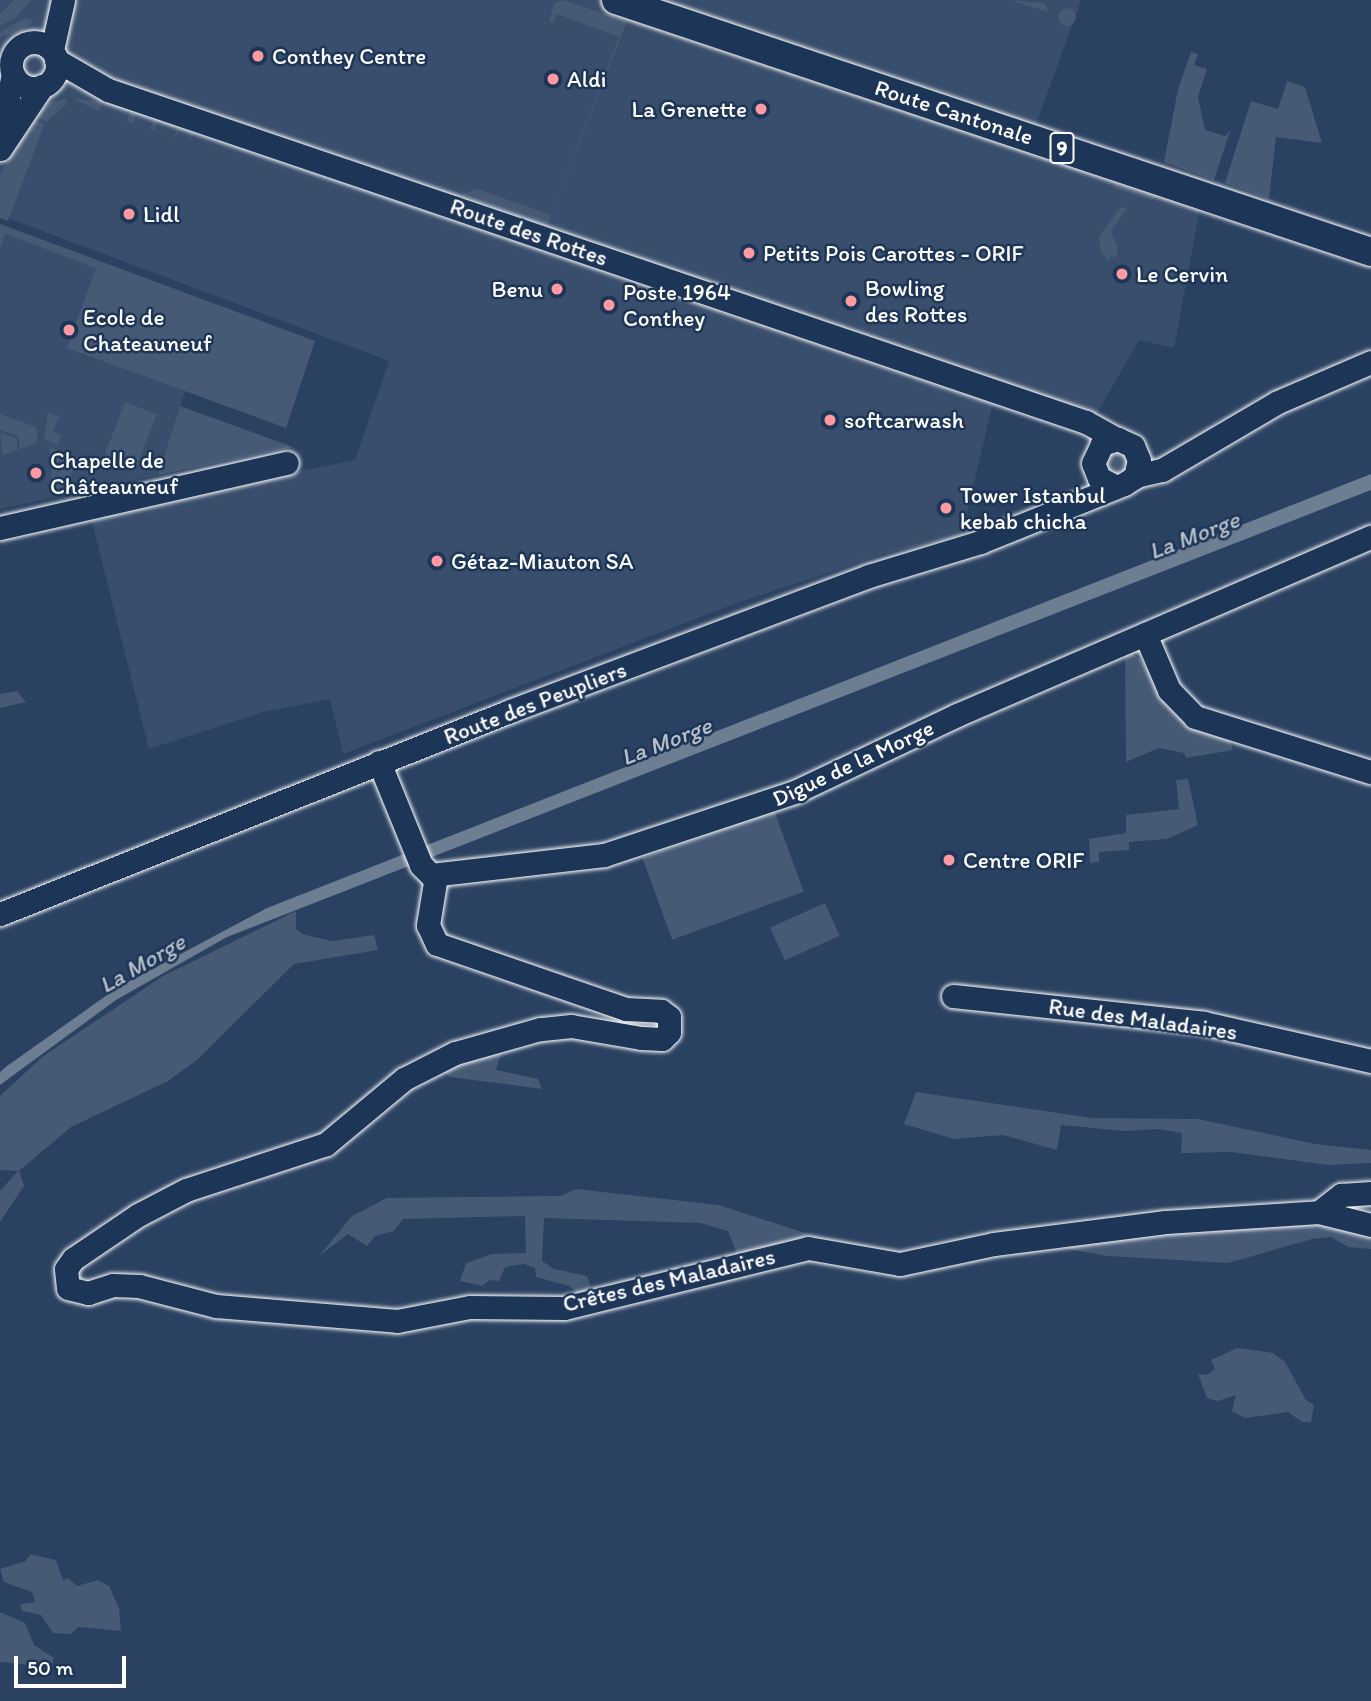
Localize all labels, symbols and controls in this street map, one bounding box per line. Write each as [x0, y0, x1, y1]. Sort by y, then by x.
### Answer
place label: Conthey Centre [272, 42, 427, 70]
marker: Conthey Centre [250, 48, 266, 64]
place label: Aldi [567, 65, 606, 93]
marker: Aldi [545, 71, 561, 87]
street label: Route Cantonale [871, 73, 1037, 151]
place label: La Grenette [632, 95, 747, 123]
marker: La Grenette [753, 101, 769, 117]
road number: 9 [1048, 130, 1076, 166]
street label: Route des Rottes [446, 192, 612, 272]
place label: Lidl [143, 200, 180, 228]
marker: Lidl [121, 206, 137, 222]
place label: Petits Pois Carottes - ORIF [763, 239, 1024, 267]
marker: Petits Pois Carottes - ORIF [741, 245, 757, 261]
place label: Le Cervin [1136, 260, 1228, 288]
marker: Le Cervin [1114, 266, 1130, 282]
place label: Bowling des Rottes [865, 274, 967, 328]
place label: Benu [492, 275, 543, 303]
place label: Poste 1964 Conthey [623, 278, 731, 332]
marker: Benu [549, 281, 565, 297]
marker: Bowling des Rottes [843, 293, 859, 309]
marker: Poste 1964 Conthey [601, 297, 617, 313]
place label: Ecole de Chateauneuf [83, 303, 212, 357]
marker: Ecole de Chateauneuf [61, 322, 77, 338]
place label: softcarwash [844, 406, 964, 434]
marker: softcarwash [822, 412, 838, 428]
place label: Chapelle de Châteauneuf [50, 446, 178, 500]
marker: Chapelle de Châteauneuf [28, 465, 44, 481]
place label: Tower Istanbul kebab chicha [960, 481, 1106, 535]
marker: Tower Istanbul kebab chicha [938, 500, 954, 516]
water label: La Morge [1145, 505, 1243, 565]
place label: Gétaz-Miauton SA [451, 547, 633, 575]
marker: Gétaz-Miauton SA [429, 553, 445, 569]
street label: Route des Peupliers [440, 656, 630, 750]
water label: La Morge [617, 711, 715, 771]
street label: Digue de la Morge [768, 713, 938, 813]
place label: Centre ORIF [963, 846, 1084, 874]
marker: Centre ORIF [941, 852, 957, 868]
water label: La Morge [94, 927, 190, 999]
street label: Rue des Maladaires [1047, 992, 1239, 1046]
street label: Crêtes des Maladaires [560, 1242, 778, 1318]
scale bar [18, 1642, 130, 1686]
text: 50 m [27, 1655, 73, 1680]

